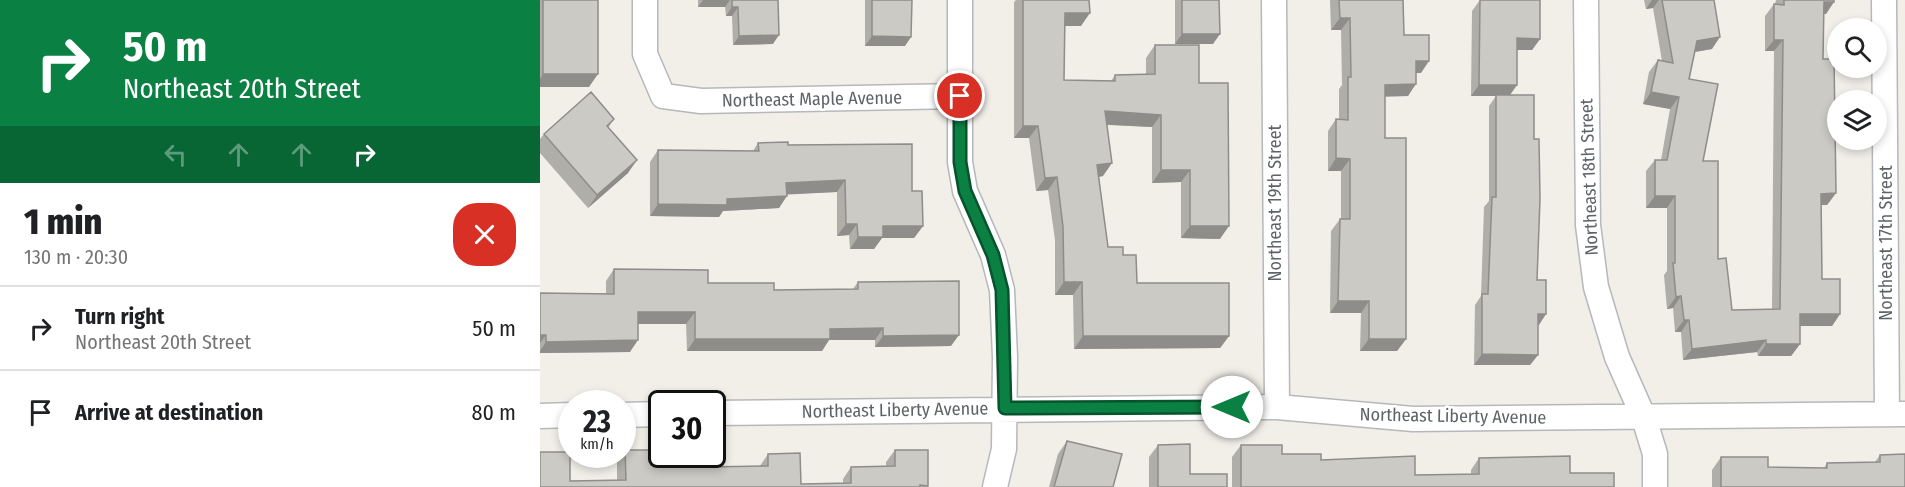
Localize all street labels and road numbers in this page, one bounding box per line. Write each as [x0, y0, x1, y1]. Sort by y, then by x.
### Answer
street label: Northeast Maple Avenue [722, 86, 902, 112]
street label: Northeast 18th Street [1575, 98, 1603, 256]
street label: Northeast 19th Street [1264, 124, 1286, 281]
street label: Northeast 17th Street [1875, 165, 1897, 321]
street label: Northeast Liberty Avenue [801, 397, 989, 423]
street label: Northeast Liberty Avenue [1359, 403, 1547, 429]

